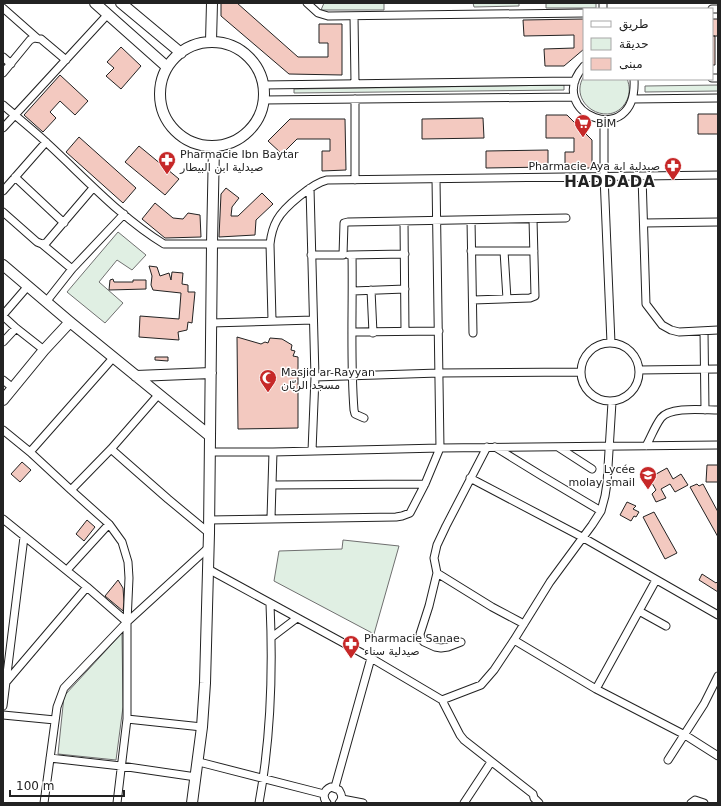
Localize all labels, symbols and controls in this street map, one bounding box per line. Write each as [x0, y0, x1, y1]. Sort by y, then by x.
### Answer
legend [583, 8, 713, 80]
text: طريق [619, 17, 649, 32]
text: حديقة [619, 37, 649, 51]
text: مبنى [619, 57, 643, 71]
supermarket icon: BİM [573, 113, 593, 138]
place label: BİM [596, 117, 616, 130]
place label: Pharmacie Ibn Baytar صيدلية ابن البيطار [179, 148, 299, 174]
pharmacy icon: Pharmacie Ibn Baytar صيدلية ابن البيطار [157, 150, 177, 175]
pharmacy icon: Pharmacie Aya صيدلية اية [663, 156, 683, 181]
place label: Pharmacie Aya صيدلية اية [528, 160, 660, 173]
district label: HADDADA [564, 173, 656, 191]
place label: Masjid ar-Rayyan مسجد الريّان [281, 366, 375, 392]
mosque icon: Masjid ar-Rayyan مسجد الريّان [258, 368, 278, 393]
place label: Lycée molay smail [568, 463, 635, 489]
school or university icon: Lycée molay smail [638, 465, 658, 490]
place label: Pharmacie Sanae صيدلية سناء [364, 632, 460, 658]
pharmacy icon: Pharmacie Sanae صيدلية سناء [341, 634, 361, 659]
scale bar [10, 772, 124, 798]
text: 100 m [16, 779, 54, 793]

